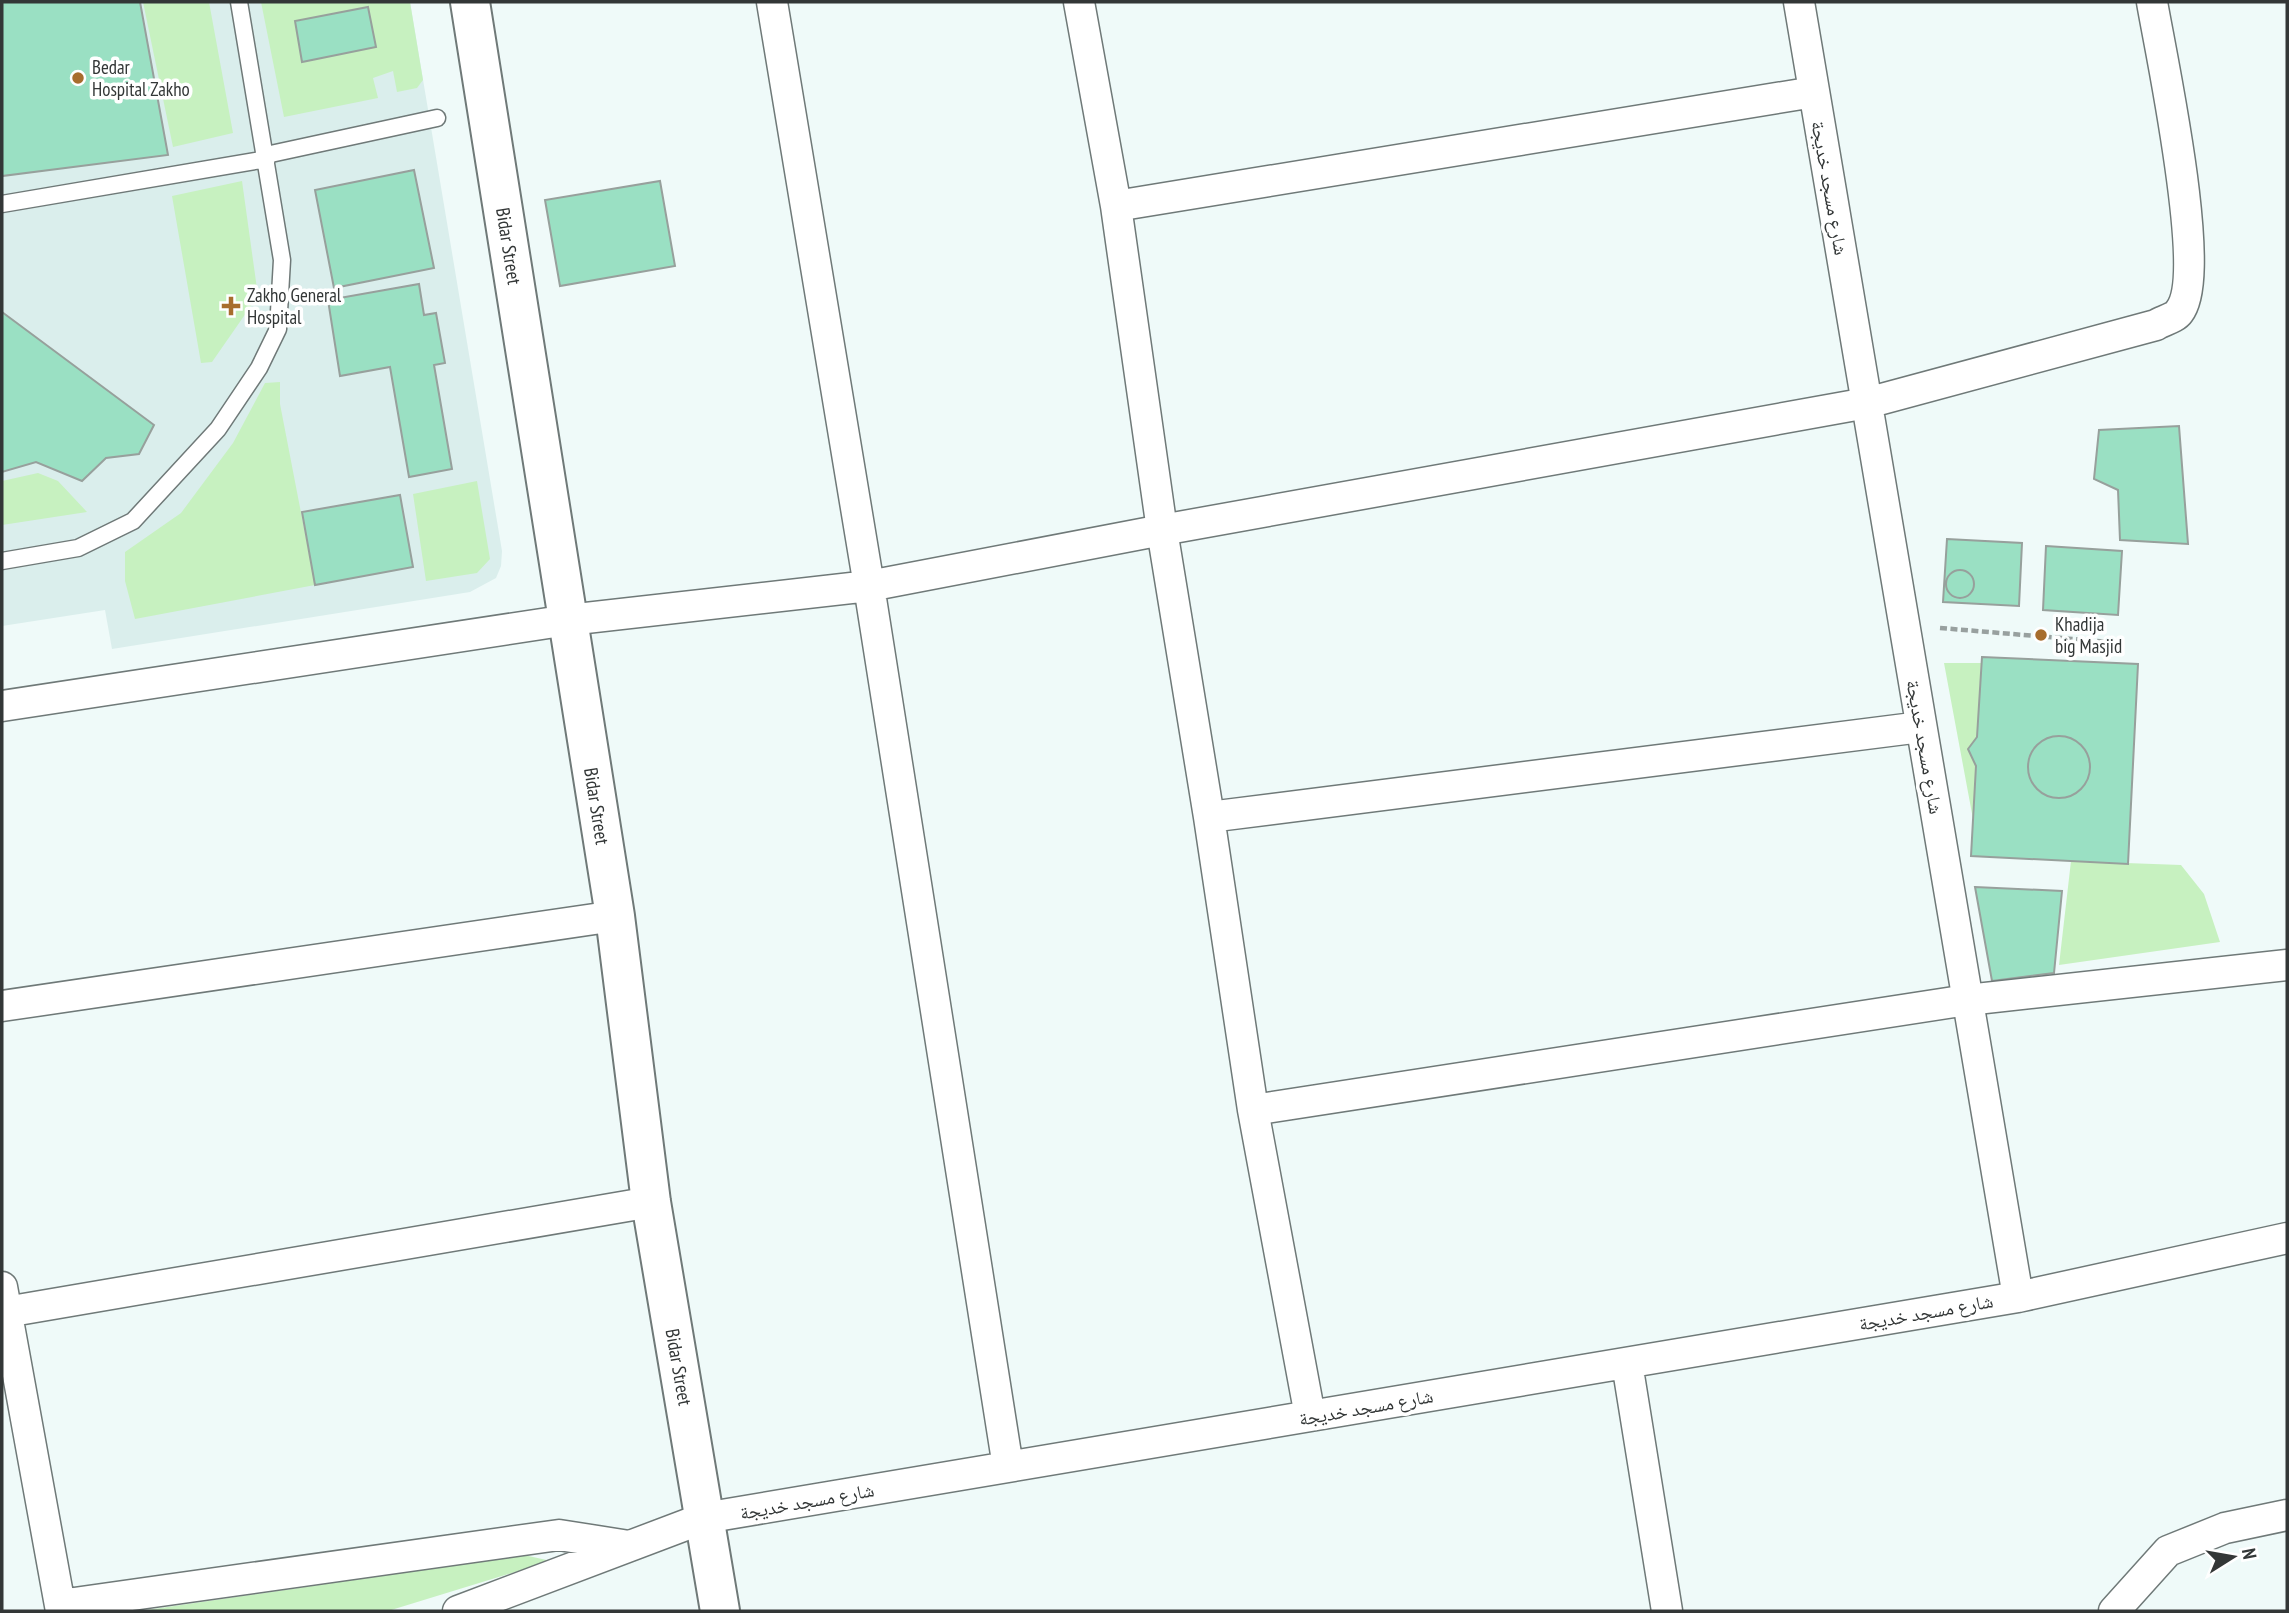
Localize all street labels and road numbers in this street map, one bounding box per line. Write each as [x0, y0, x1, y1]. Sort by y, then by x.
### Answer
street label: شارع مسجد خديجة [1806, 119, 1854, 257]
street label: Bidar Street [491, 206, 527, 287]
street label: شارع مسجد خديجة [1901, 678, 1949, 816]
street label: Bidar Street [579, 766, 615, 847]
street label: شارع مسجد خديجة [1857, 1288, 1995, 1336]
street label: Bidar Street [660, 1327, 698, 1408]
street label: شارع مسجد خديجة [1297, 1383, 1435, 1431]
street label: شارع مسجد خديجة [738, 1477, 876, 1525]

